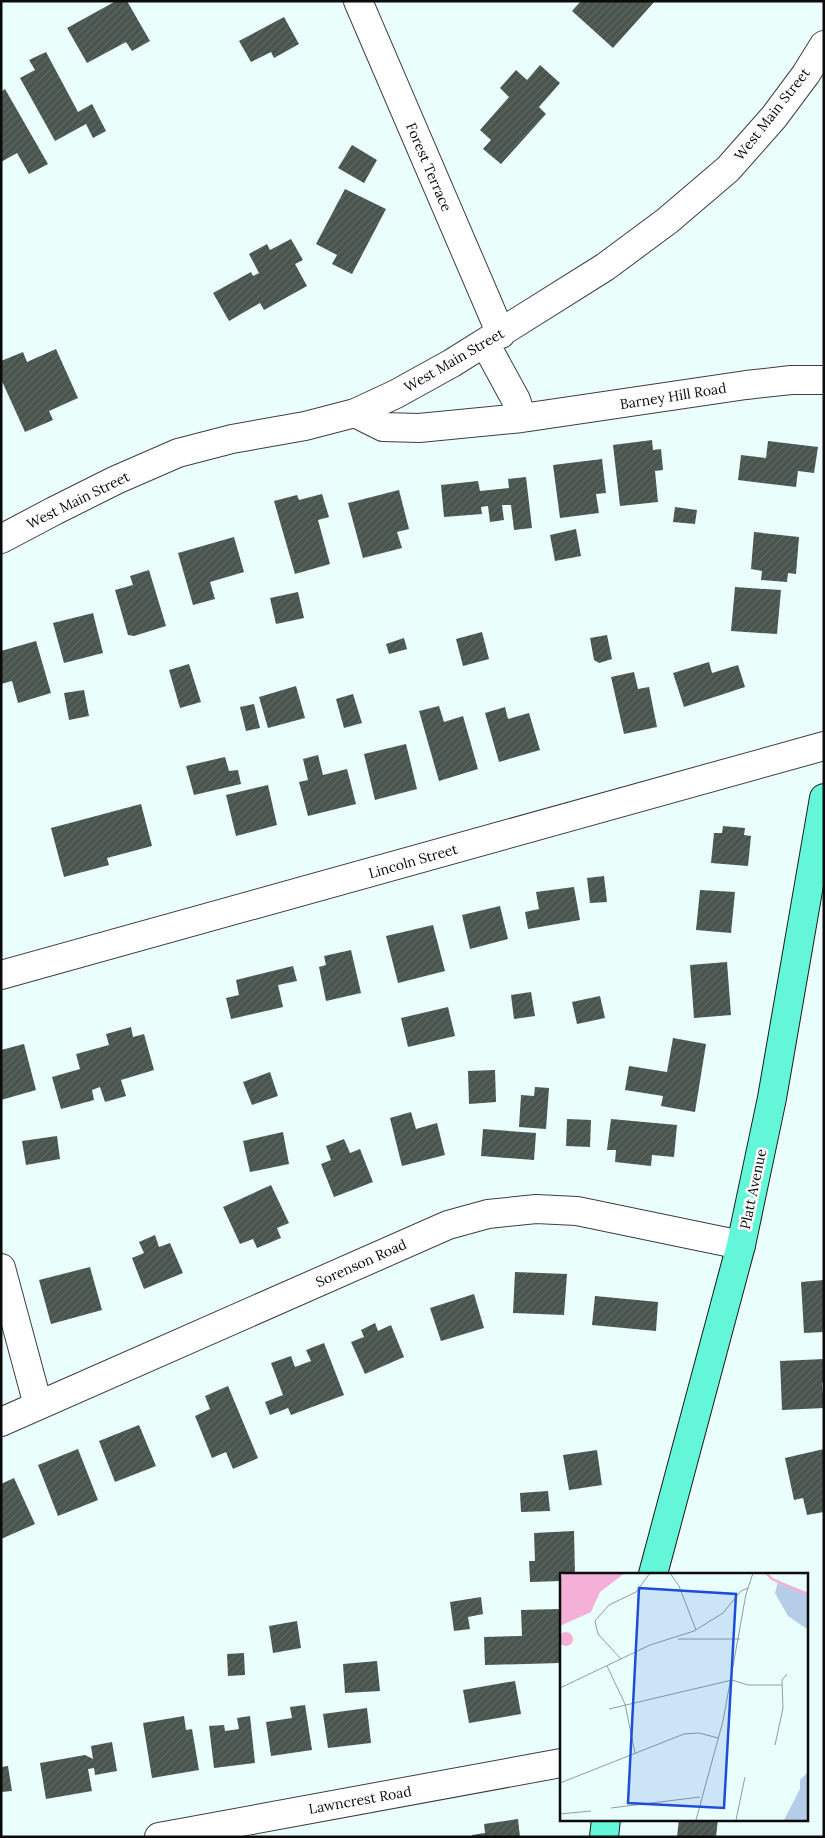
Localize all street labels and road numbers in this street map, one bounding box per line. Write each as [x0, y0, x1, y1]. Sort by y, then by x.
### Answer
street label: West Main Street [730, 64, 814, 164]
street label: Forest Terrace [402, 120, 456, 215]
street label: West Main Street [401, 324, 508, 396]
street label: Barney Hill Road [618, 379, 728, 413]
street label: West Main Street [24, 467, 133, 533]
street label: Lincoln Street [366, 840, 460, 882]
street label: Platt Avenue [736, 1147, 770, 1231]
street label: Sorenson Road [313, 1235, 409, 1291]
street label: Lawncrest Road [307, 1782, 413, 1818]

